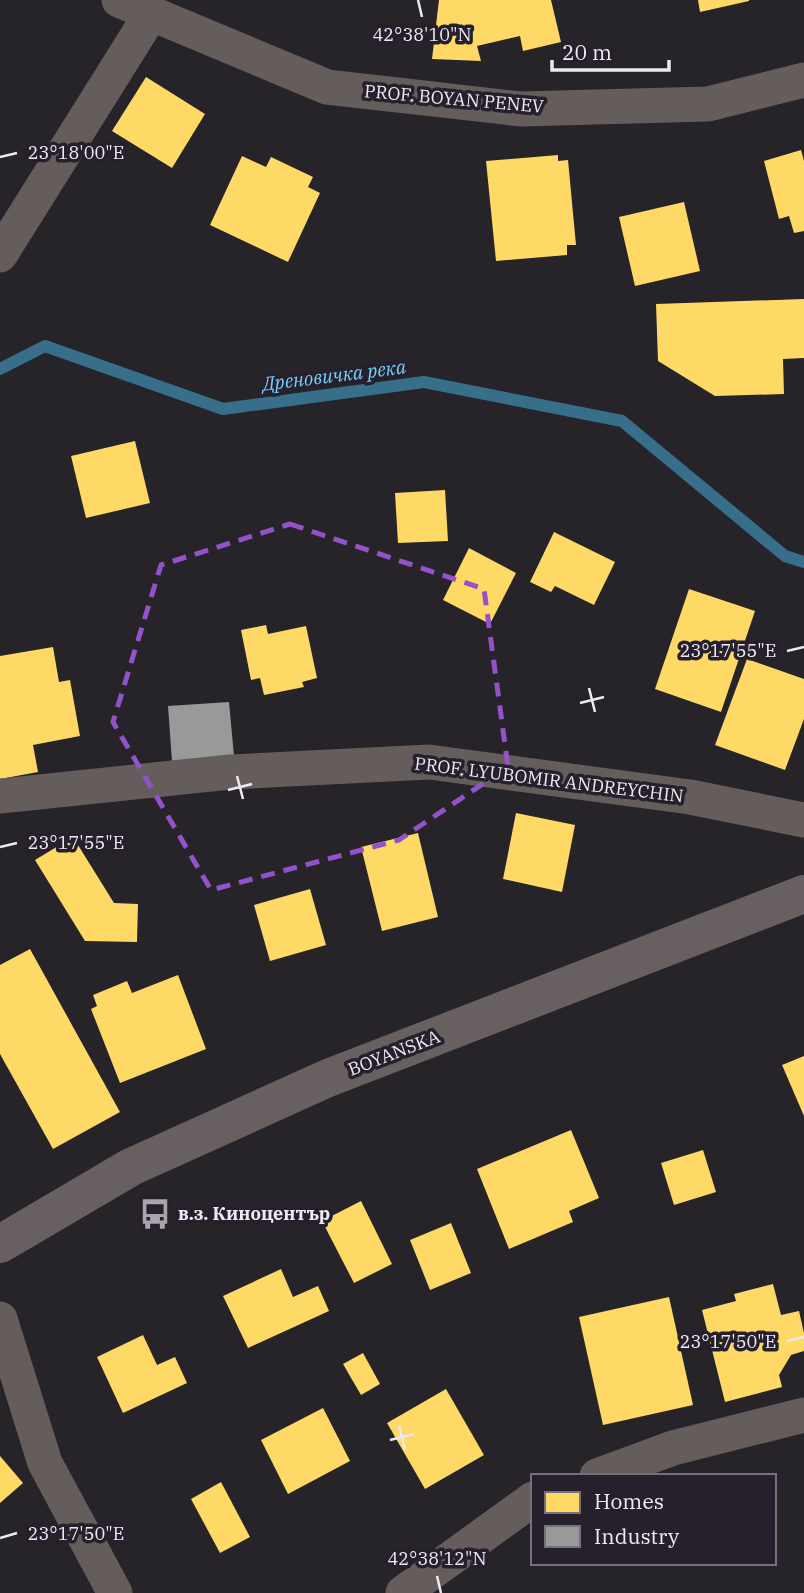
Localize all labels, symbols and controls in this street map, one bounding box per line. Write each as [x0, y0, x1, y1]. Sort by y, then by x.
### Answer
text: 42°38'10"N [373, 23, 472, 46]
scale bar [552, 28, 669, 72]
text: 20 m [562, 38, 612, 66]
street label: PROF. BOYAN PENEV [363, 79, 545, 118]
text: 23°18'00"E [28, 141, 124, 164]
water label: Дреновичка река [259, 354, 408, 396]
text: 23°17'55"E [680, 639, 776, 662]
street label: PROF. LYUBOMIR ANDREYCHIN [413, 752, 685, 807]
text: 23°17'55"E [28, 831, 124, 854]
street label: BOYANSKA [344, 1024, 444, 1081]
bus stop icon: в.з. Киноцентър [138, 1197, 172, 1231]
place label: в.з. Киноцентър [178, 1202, 330, 1225]
text: 23°17'50"E [680, 1330, 776, 1353]
legend [531, 1474, 776, 1565]
text: Homes [594, 1487, 664, 1515]
text: 23°17'50"E [28, 1522, 124, 1545]
text: Industry [594, 1522, 680, 1550]
text: 42°38'12"N [388, 1547, 487, 1570]

